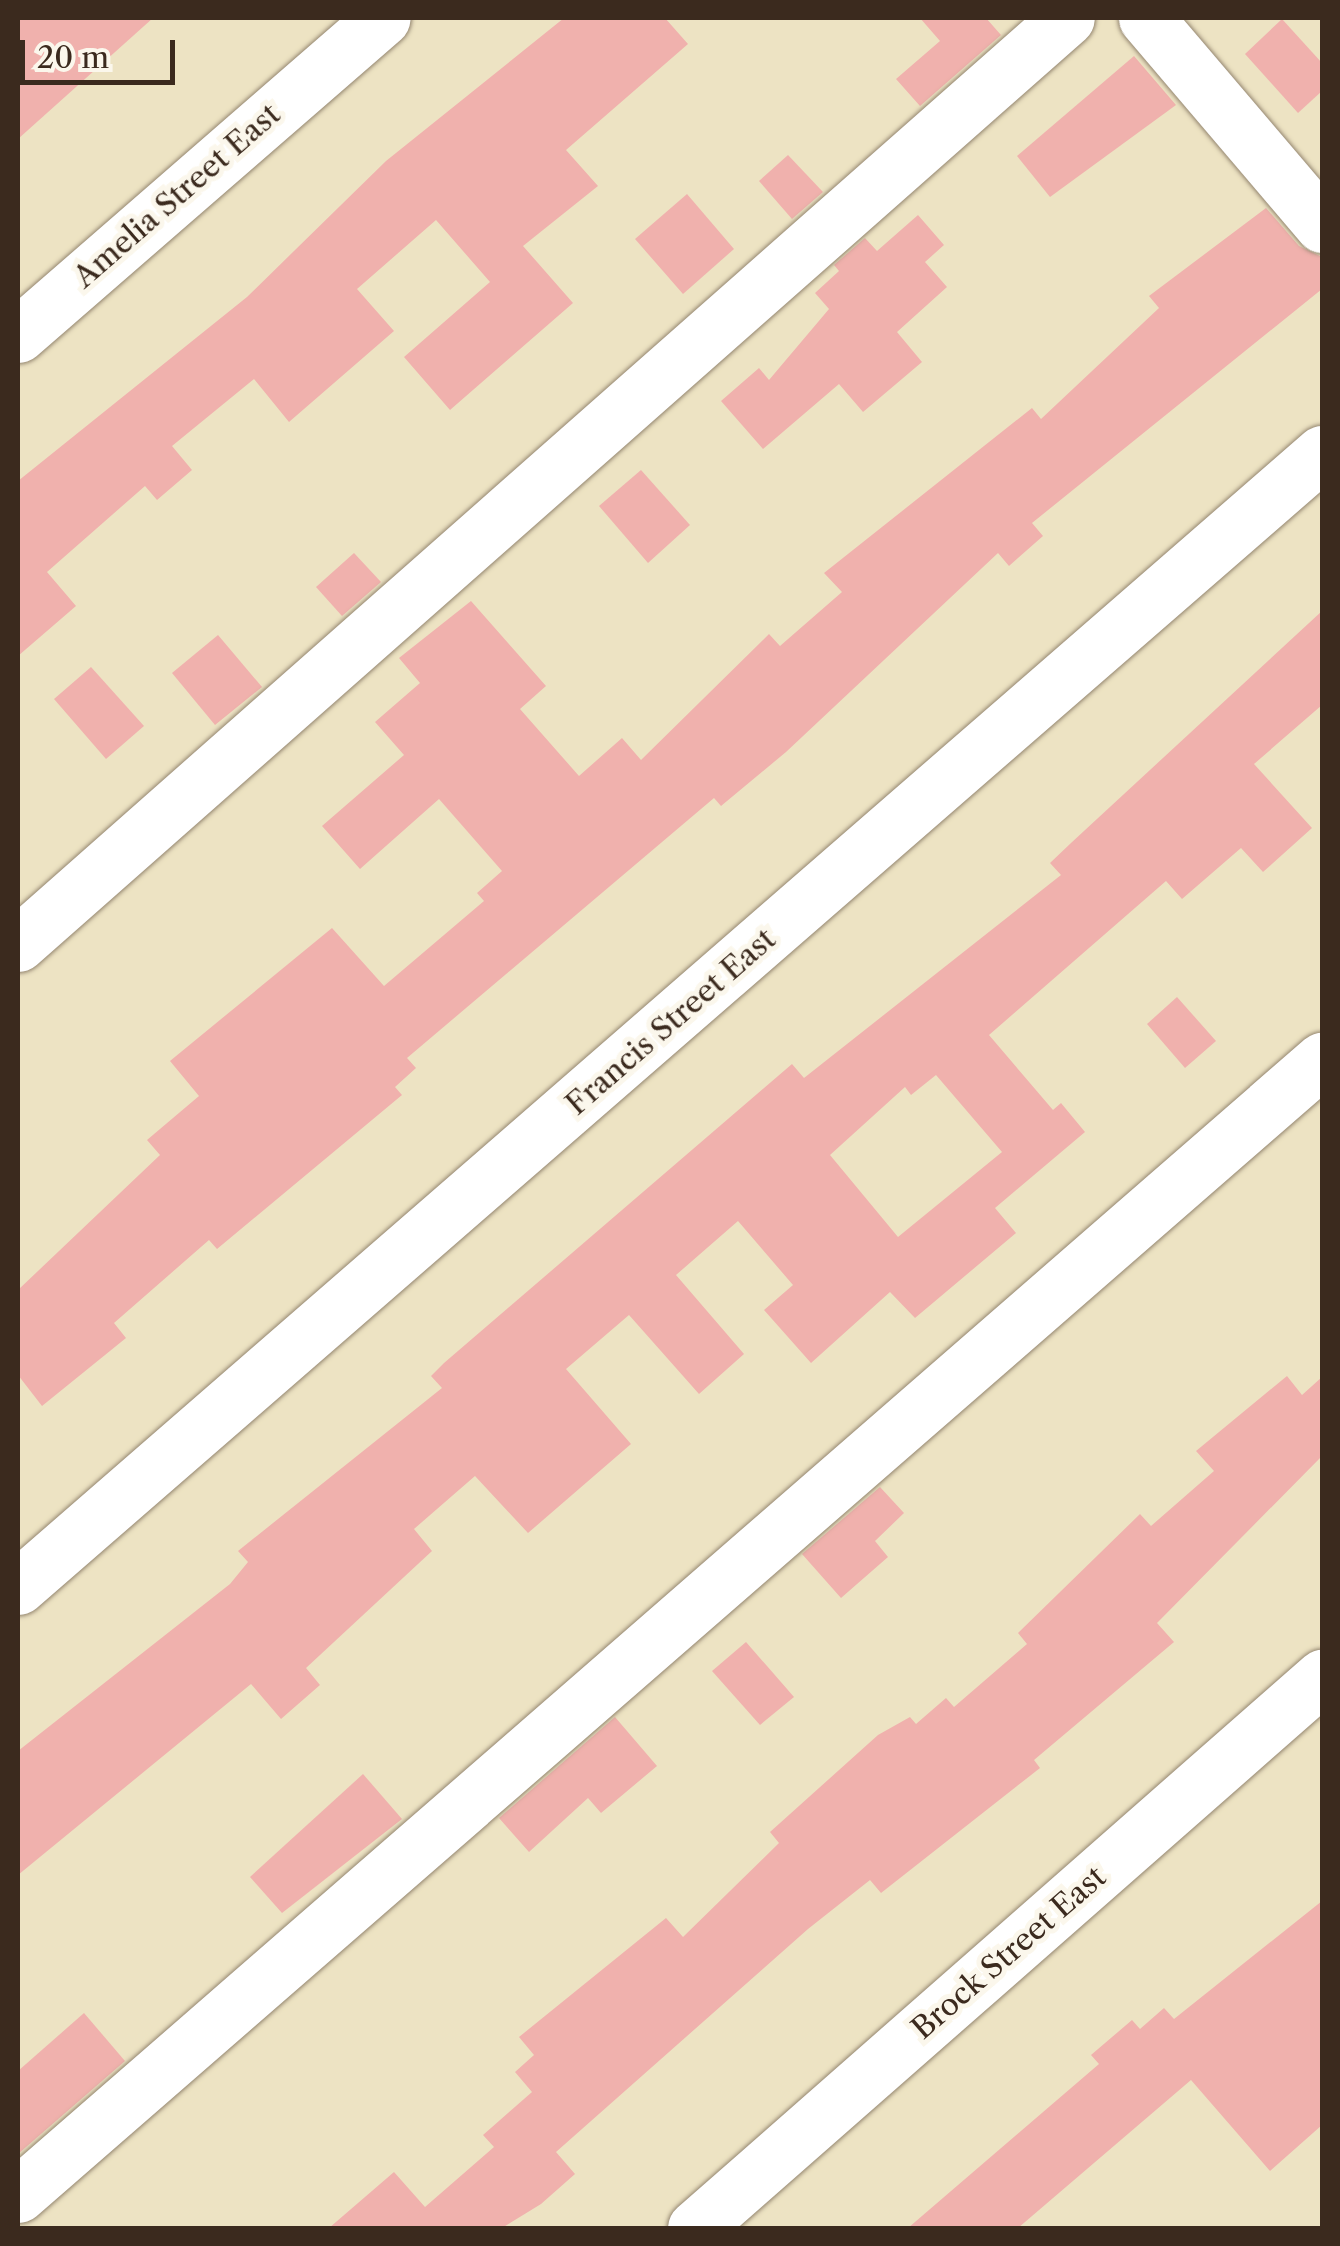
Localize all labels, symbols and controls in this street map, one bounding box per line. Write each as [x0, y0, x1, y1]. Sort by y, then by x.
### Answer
scale bar [25, 20, 180, 82]
text: 20 m [37, 39, 109, 76]
street label: Amelia Street East [66, 97, 288, 295]
street label: Francis Street East [559, 921, 783, 1123]
street label: Brock Street East [905, 1859, 1113, 2047]

